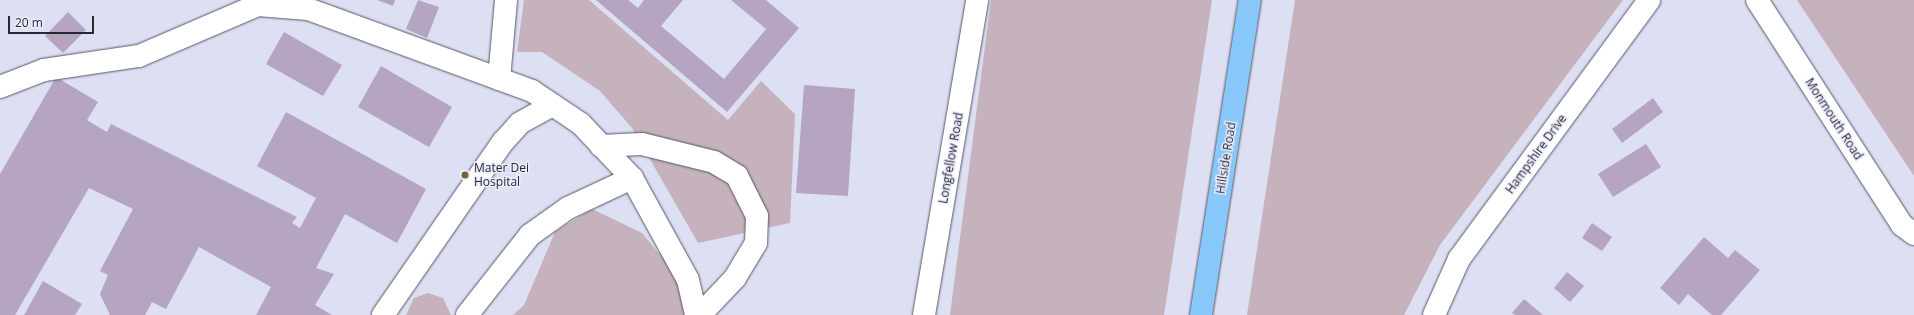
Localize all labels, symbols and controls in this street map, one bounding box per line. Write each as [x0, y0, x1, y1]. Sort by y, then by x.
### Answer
scale bar [10, 8, 96, 34]
text: 20 m [15, 14, 43, 31]
street label: Monmouth Road [1802, 75, 1866, 163]
street label: Longfellow Road [936, 111, 966, 205]
street label: Hampshire Drive [1502, 112, 1570, 196]
street label: Hillside Road [1213, 121, 1239, 195]
place label: Mater Dei Hospital [474, 161, 529, 189]
marker: Mater Dei Hospital [459, 169, 471, 181]

